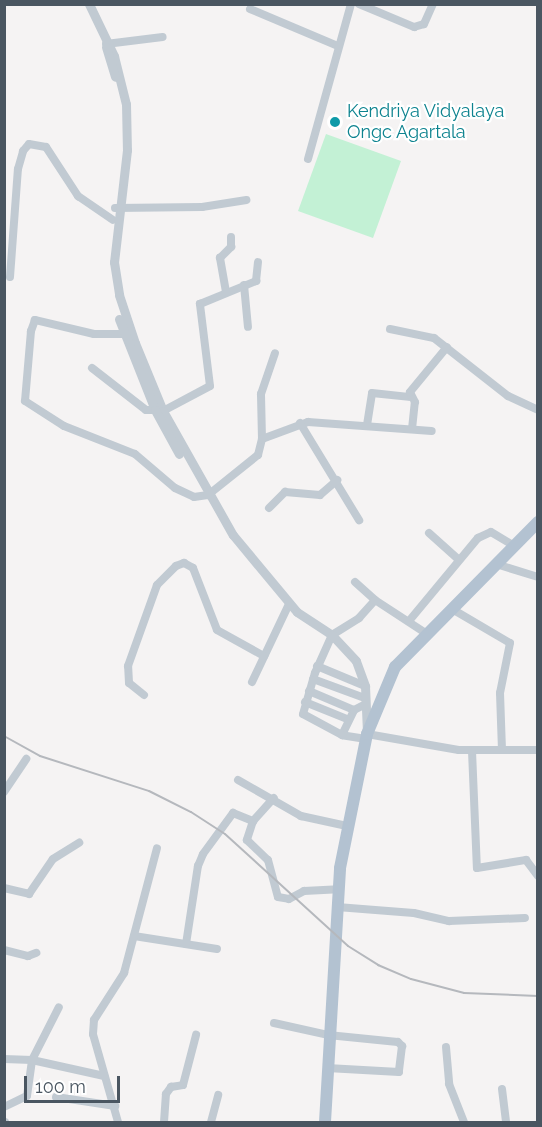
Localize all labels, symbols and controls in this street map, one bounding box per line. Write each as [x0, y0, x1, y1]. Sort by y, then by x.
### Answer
place label: Kendriya Vidyalaya Ongc Agartala [347, 101, 505, 144]
marker: Kendriya Vidyalaya Ongc Agartala [328, 115, 342, 129]
scale bar [27, 1064, 123, 1102]
text: 100 m [35, 1076, 86, 1097]

